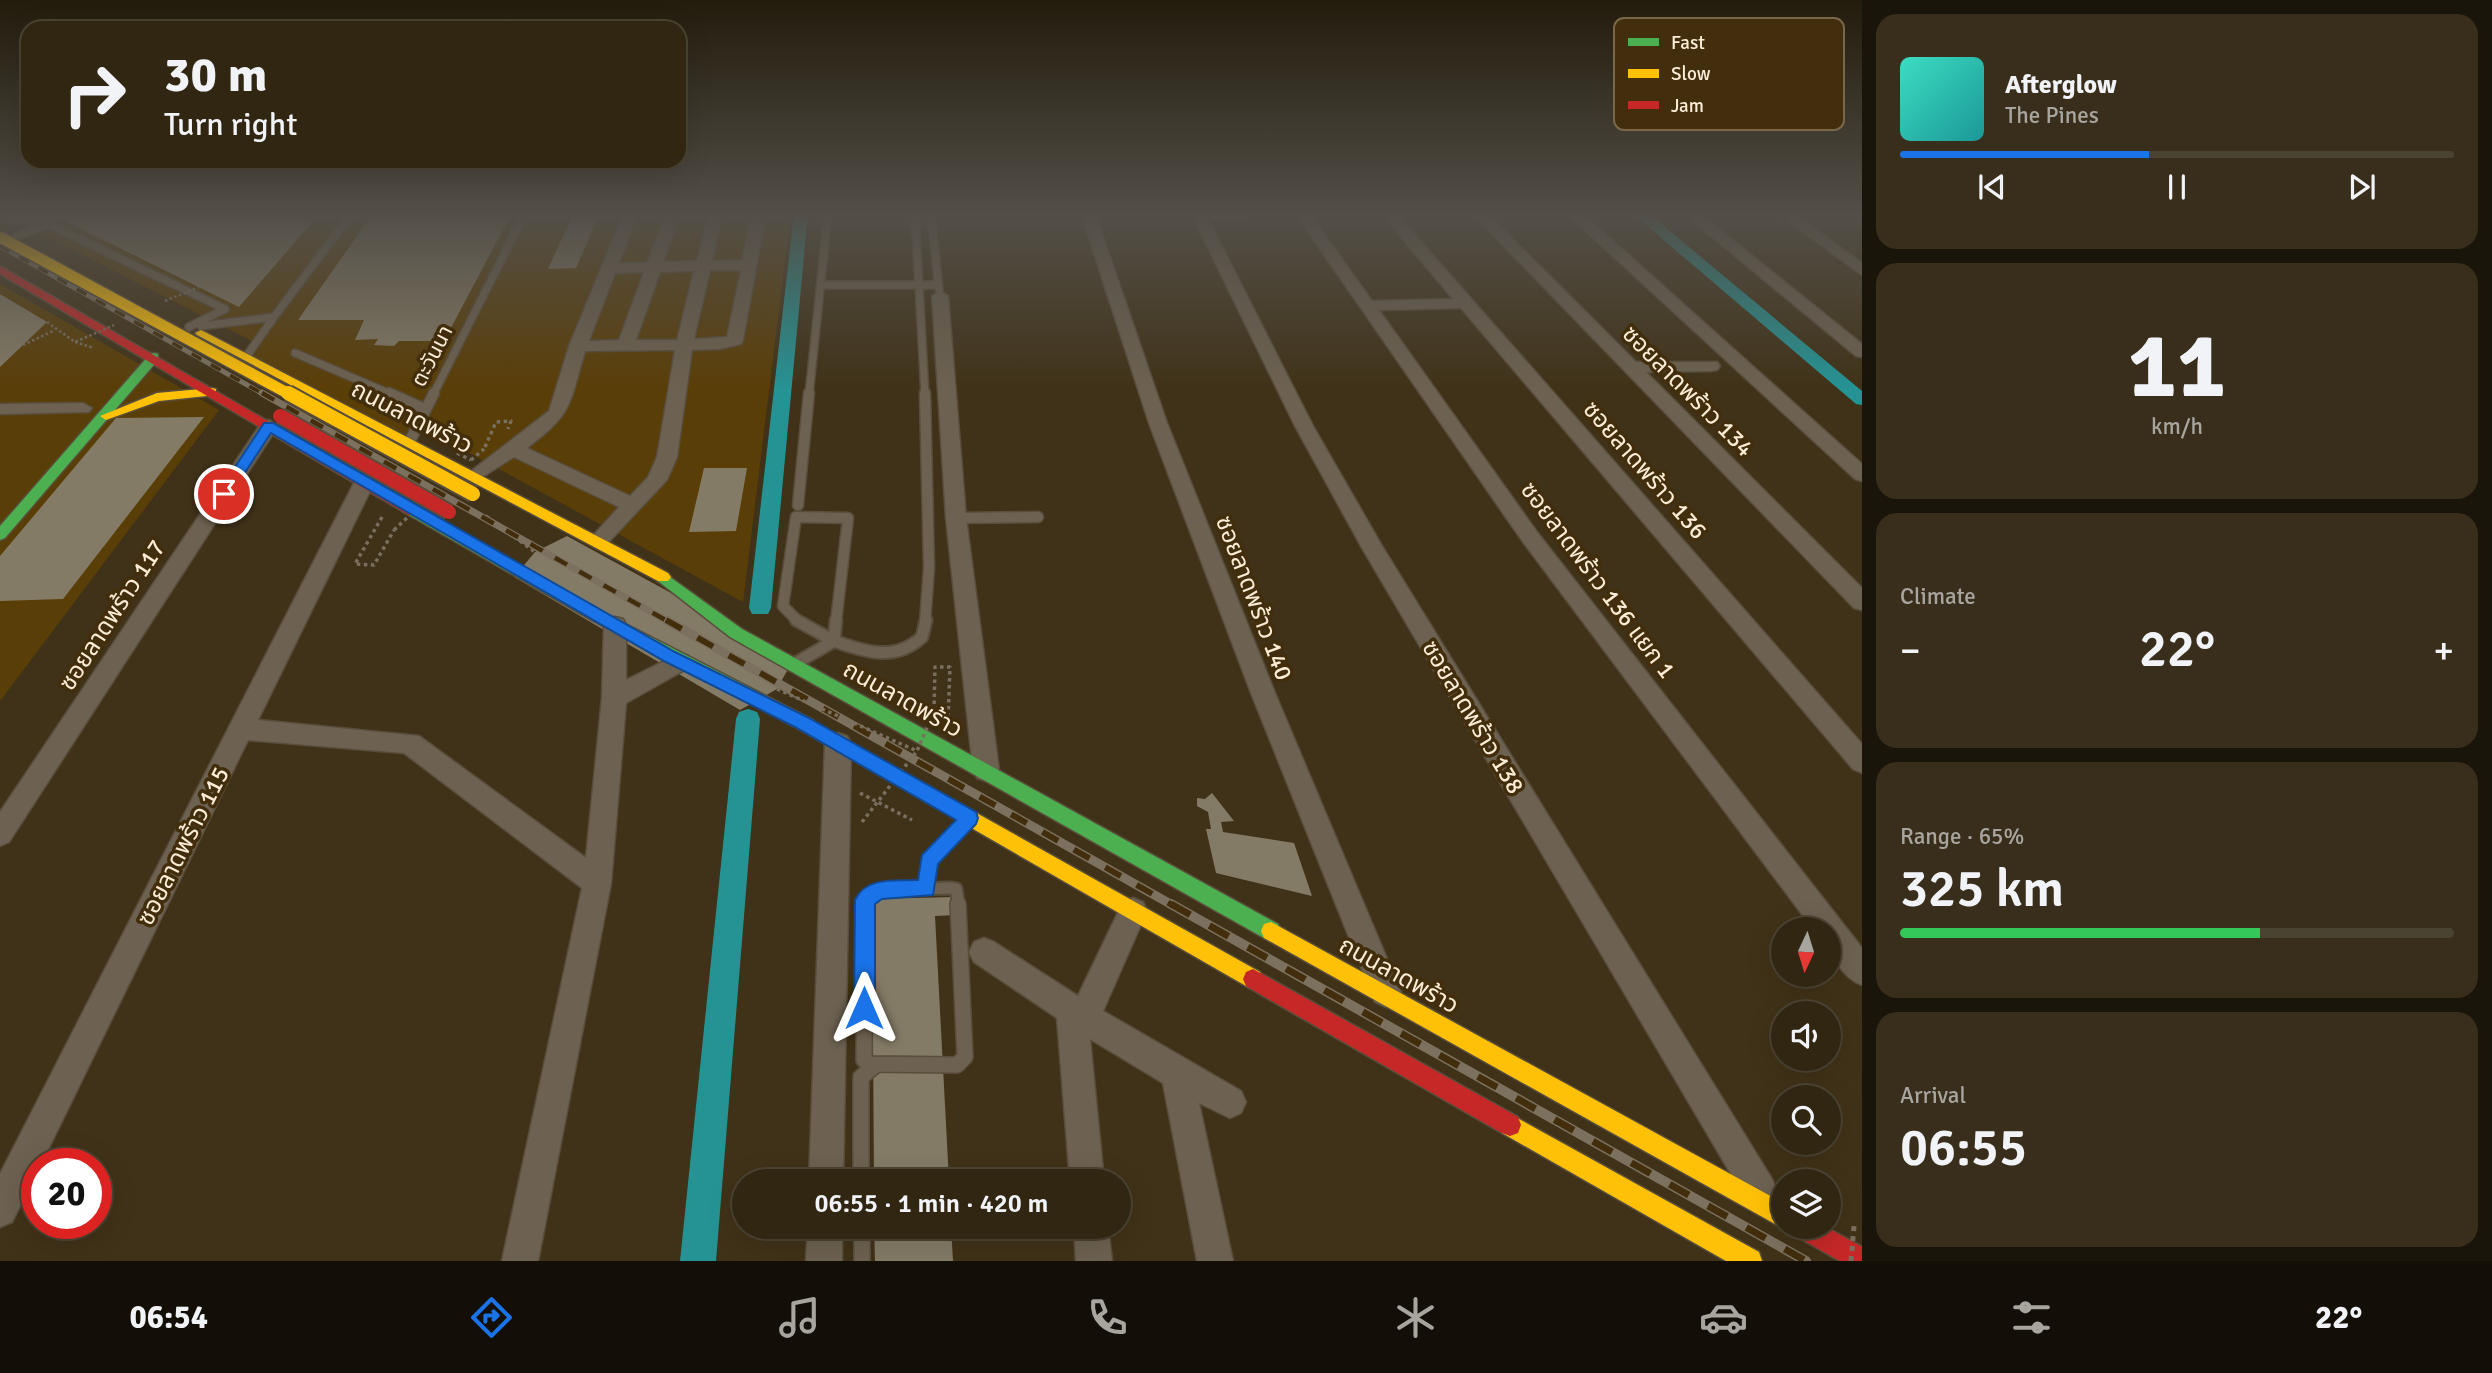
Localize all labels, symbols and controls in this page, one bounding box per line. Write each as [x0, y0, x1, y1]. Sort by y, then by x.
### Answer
legend [1614, 18, 1844, 130]
text: Fast [1671, 31, 1705, 55]
text: 30 m [164, 45, 267, 105]
icon: right [49, 49, 140, 140]
text: Slow [1671, 62, 1711, 86]
text: Afterglow [2005, 69, 2117, 101]
text: Jam [1671, 94, 1704, 118]
text: The Pines [2005, 101, 2099, 130]
text: Turn right [164, 105, 297, 144]
icon: previous [1973, 168, 2011, 206]
icon: pause [2158, 168, 2196, 206]
icon: next [2343, 168, 2381, 206]
text: 11 [2128, 310, 2226, 423]
street label: ซอยลาดพร้าว 134 [1616, 319, 1760, 463]
street label: ตะวันนา [406, 321, 458, 391]
street label: ถนนลาดพร้าว [346, 374, 478, 460]
street label: ซอยลาดพร้าว 136 [1577, 395, 1713, 545]
text: km/h [2151, 412, 2203, 441]
pin [194, 464, 254, 524]
icon: arrive [205, 475, 243, 513]
street label: ซอยลาดพร้าว 136 แยก 1 [1514, 476, 1682, 684]
street label: ซอยลาดพร้าว 140 [1209, 512, 1299, 684]
street label: ซอยลาดพร้าว 117 [52, 534, 172, 696]
text: Climate [1900, 582, 1976, 611]
text: 22° [2139, 617, 2215, 681]
text: − [1900, 627, 1921, 674]
text: + [2433, 627, 2454, 674]
street label: ซอยลาดพร้าว 138 [1415, 635, 1531, 799]
street label: ถนนลาดพร้าว [838, 654, 968, 744]
street label: ซอยลาดพร้าว 115 [130, 762, 236, 930]
text: Range · 65% [1900, 822, 2024, 851]
text: 325 km [1900, 857, 2064, 921]
north arrow [1771, 917, 1841, 987]
map controls [1771, 917, 1841, 1239]
street label: ถนนลาดพร้าว [1334, 930, 1464, 1020]
position arrow [827, 971, 901, 1045]
button: sound [1771, 1001, 1841, 1071]
text: Arrival [1900, 1081, 1966, 1110]
button: search [1771, 1085, 1841, 1155]
text: 06:55 [1900, 1116, 2027, 1180]
speed limit sign: 20 [21, 1148, 112, 1239]
button: layers [1771, 1169, 1841, 1239]
text: 06:55 · 1 min · 420 m [815, 1188, 1048, 1220]
icon: directions [467, 1293, 516, 1342]
icon: music [775, 1293, 824, 1342]
icon: phone [1083, 1293, 1132, 1342]
icon: climate [1391, 1293, 1440, 1342]
icon: car [1699, 1293, 1748, 1342]
icon: filters [2007, 1293, 2056, 1342]
text: 06:54 [130, 1298, 208, 1337]
text: 22° [2315, 1298, 2362, 1337]

